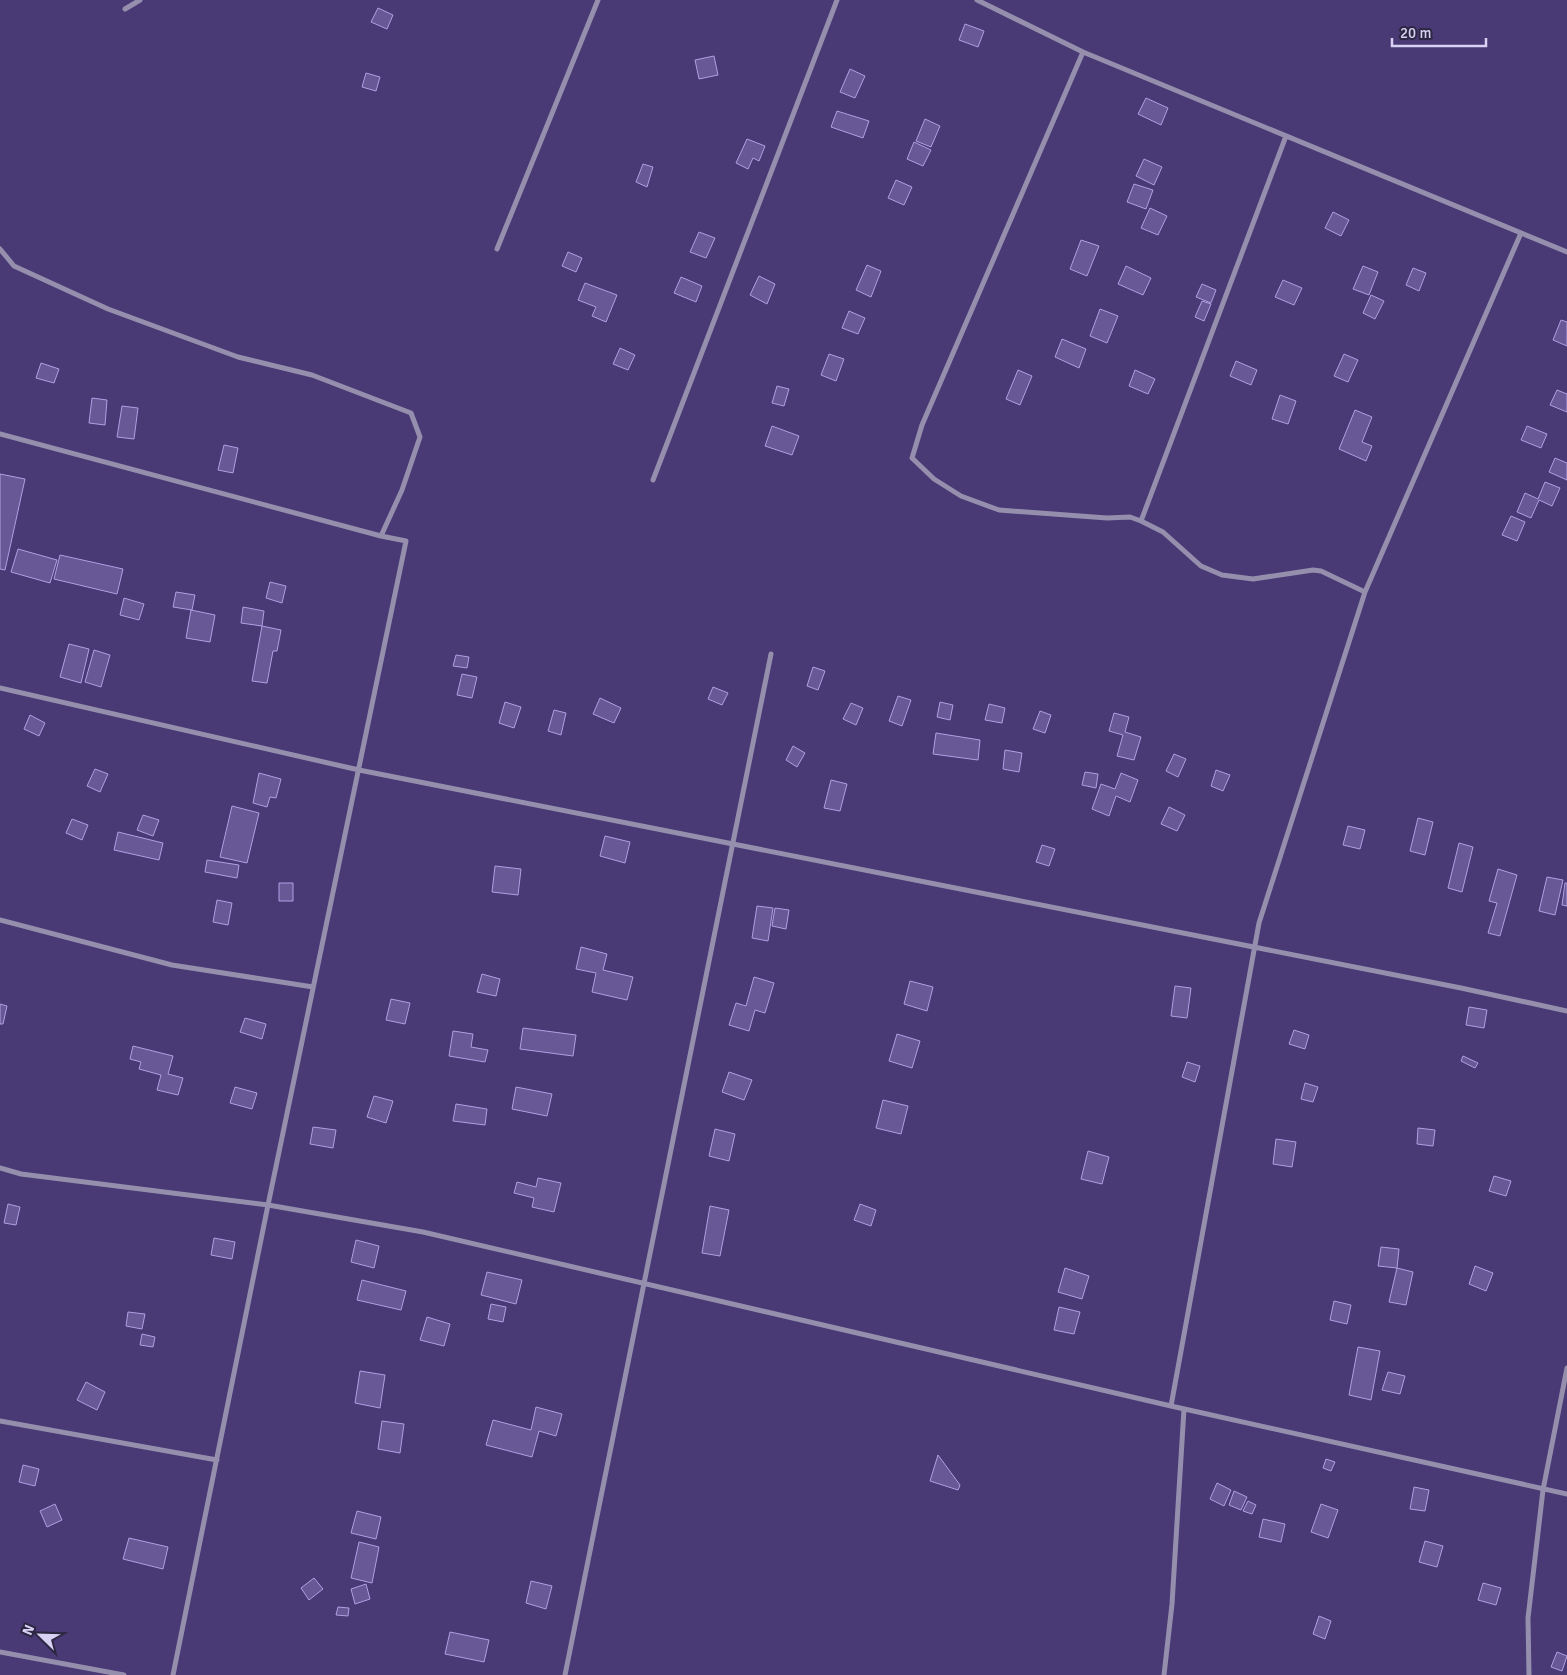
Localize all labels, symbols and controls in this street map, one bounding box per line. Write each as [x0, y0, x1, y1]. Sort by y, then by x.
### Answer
scale bar [1392, 15, 1486, 47]
text: 20 m [1400, 24, 1431, 42]
north arrow [15, 1610, 65, 1660]
text: N [19, 1622, 38, 1638]

